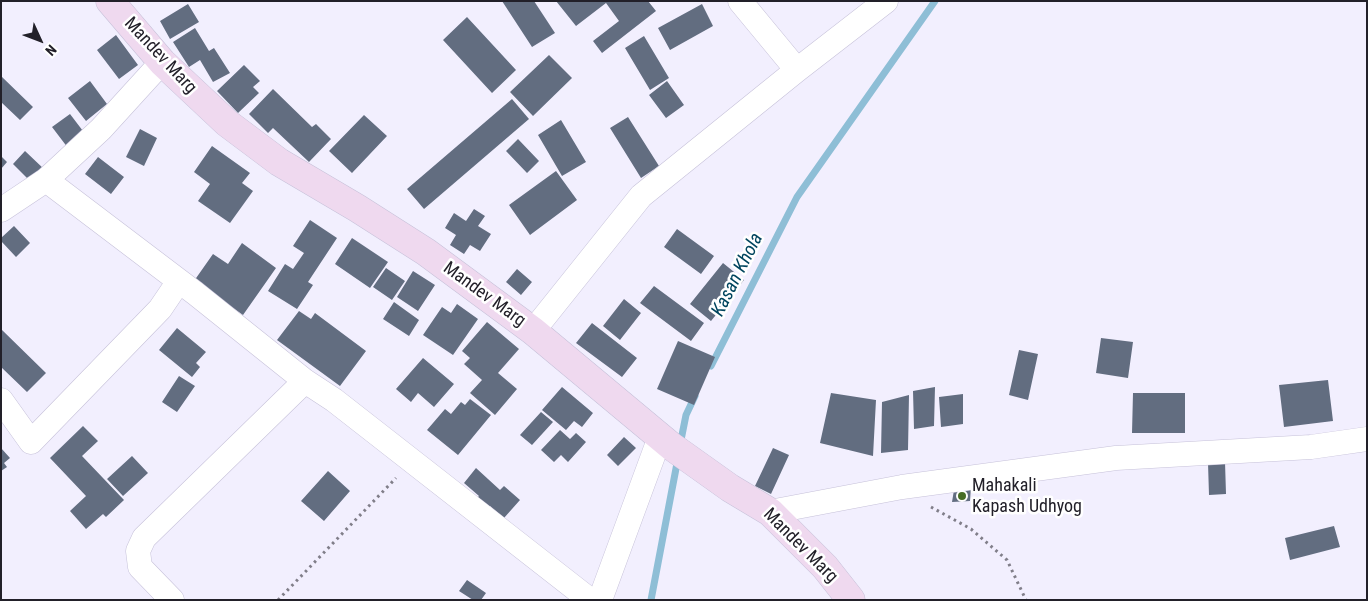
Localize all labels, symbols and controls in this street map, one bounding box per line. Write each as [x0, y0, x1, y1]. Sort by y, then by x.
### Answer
street label: Mandev Marg [119, 13, 201, 99]
north arrow [15, 15, 65, 65]
text: N [42, 42, 60, 59]
water label: Kasan Khola [707, 229, 769, 321]
street label: Mandev Marg [439, 258, 529, 332]
place label: Mahakali Kapash Udhyog [972, 475, 1082, 518]
marker: Mahakali Kapash Udhyog [956, 490, 968, 502]
street label: Mandev Marg [758, 504, 842, 588]

